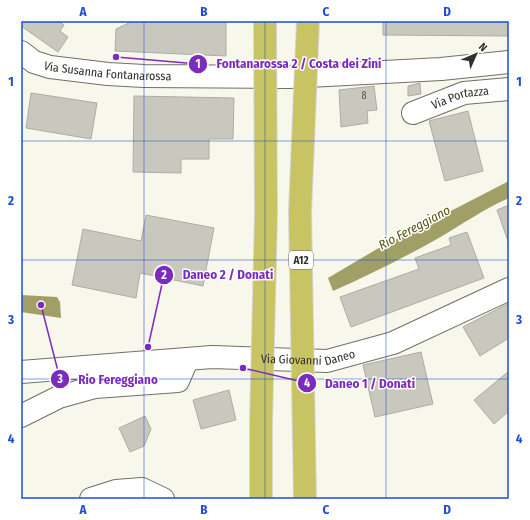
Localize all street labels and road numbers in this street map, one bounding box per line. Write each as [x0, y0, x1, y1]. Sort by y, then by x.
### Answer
street label: Via Susanna Fontanarossa [42, 58, 172, 83]
street label: Via Portazza [429, 84, 489, 112]
road number: A12 [289, 251, 313, 269]
street label: Via Giovanni Daneo [261, 347, 357, 368]

